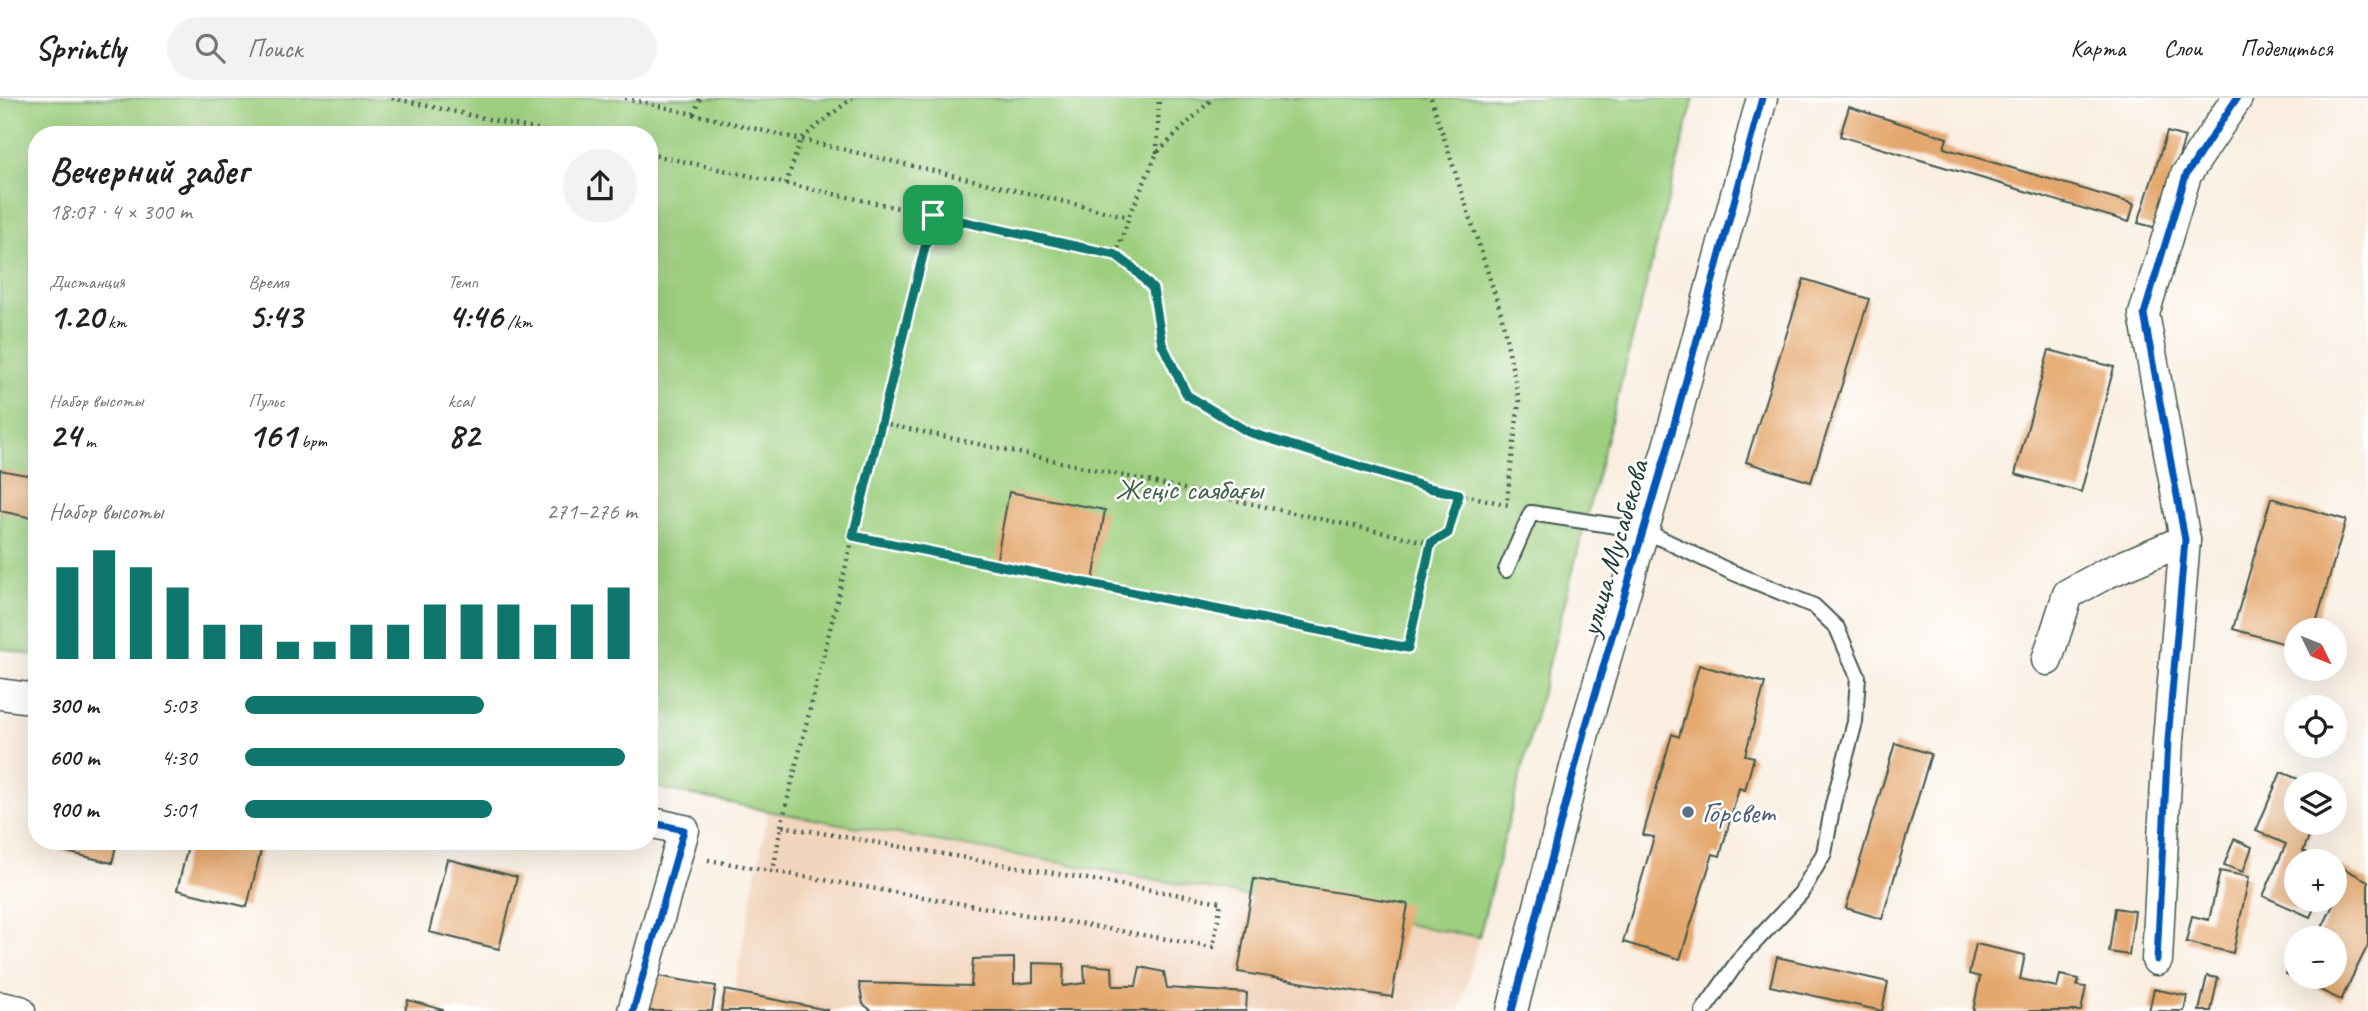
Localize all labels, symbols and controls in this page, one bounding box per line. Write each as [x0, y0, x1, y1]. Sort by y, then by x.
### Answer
search box [167, 17, 657, 80]
text: Sprintly [35, 27, 125, 69]
icon: search [191, 29, 229, 67]
text: Поиск [247, 32, 302, 65]
text: Карта [2071, 33, 2125, 63]
text: Слои [2163, 33, 2202, 63]
text: Поделиться [2240, 33, 2333, 63]
text: Вечерний забег [49, 147, 248, 194]
button: share [563, 149, 637, 223]
pin [903, 185, 963, 245]
icon: arrive [914, 196, 952, 234]
text: 18:07 · 4 × 300 m [49, 197, 192, 226]
text: Дистанция [49, 270, 125, 294]
text: Время [248, 270, 288, 294]
text: Темп [448, 270, 478, 294]
text: 1.20 [49, 294, 103, 339]
text: 5:43 [248, 294, 302, 339]
text: 4:46 [448, 294, 503, 339]
text: km [103, 310, 126, 334]
text: /km [503, 310, 532, 334]
text: Набор высоты [49, 389, 143, 413]
text: Пульс [248, 389, 285, 413]
text: kcal [448, 389, 473, 413]
text: 24 [49, 413, 81, 458]
text: 161 [248, 413, 296, 458]
text: 82 [448, 413, 479, 458]
text: m [81, 429, 96, 453]
text: bpm [296, 429, 327, 453]
street label: улица Мусабекова [1570, 454, 1658, 642]
park label: Жеңіс саябағы [1115, 470, 1265, 508]
text: Набор высоты [49, 497, 163, 526]
text: 271–276 m [546, 497, 637, 526]
north arrow [2284, 618, 2347, 681]
map controls [2284, 618, 2347, 989]
text: 300 m [49, 691, 99, 720]
text: 5:03 [161, 691, 197, 720]
button: locate [2284, 695, 2347, 758]
text: 600 m [49, 743, 99, 772]
text: 4:30 [161, 743, 197, 772]
button: layers [2284, 772, 2347, 835]
place label: Горсвет [1702, 793, 1777, 831]
text: 900 m [49, 795, 98, 824]
text: 5:01 [161, 795, 197, 824]
marker: Горсвет [1680, 804, 1696, 820]
button: + [2284, 849, 2347, 912]
button: − [2284, 926, 2347, 989]

